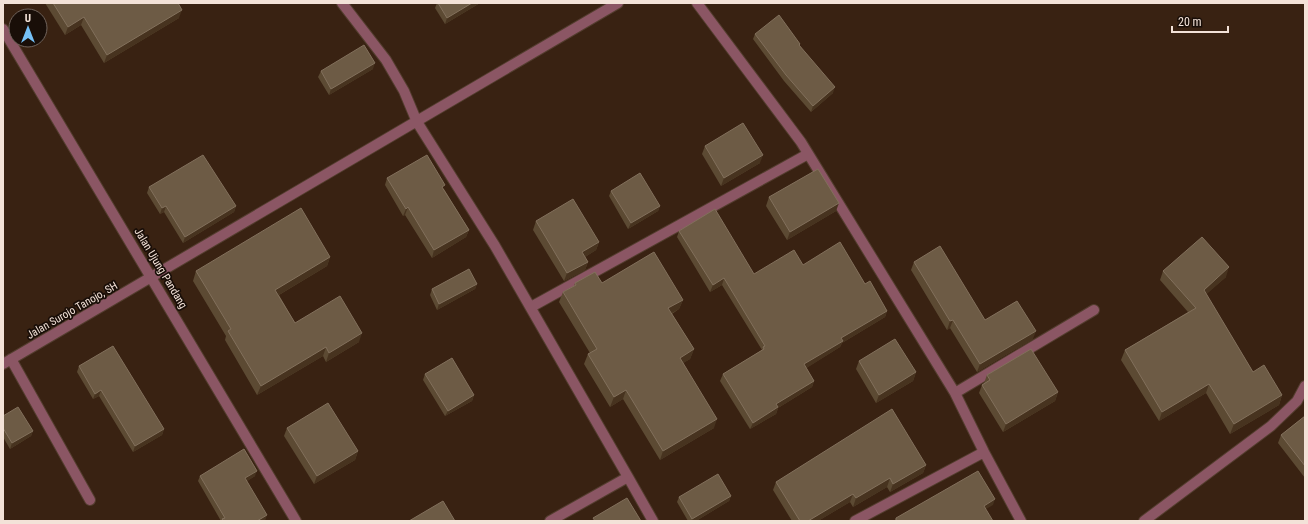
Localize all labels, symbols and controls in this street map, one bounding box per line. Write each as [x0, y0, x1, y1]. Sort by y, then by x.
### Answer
north arrow [8, 8, 48, 48]
scale bar [1172, 8, 1228, 34]
text: U [25, 12, 31, 25]
text: 20 m [1178, 15, 1202, 29]
street label: Jalan Ujung Pandang [131, 226, 190, 311]
street label: Jalan Surojo Tanojo, SH [25, 279, 120, 342]

